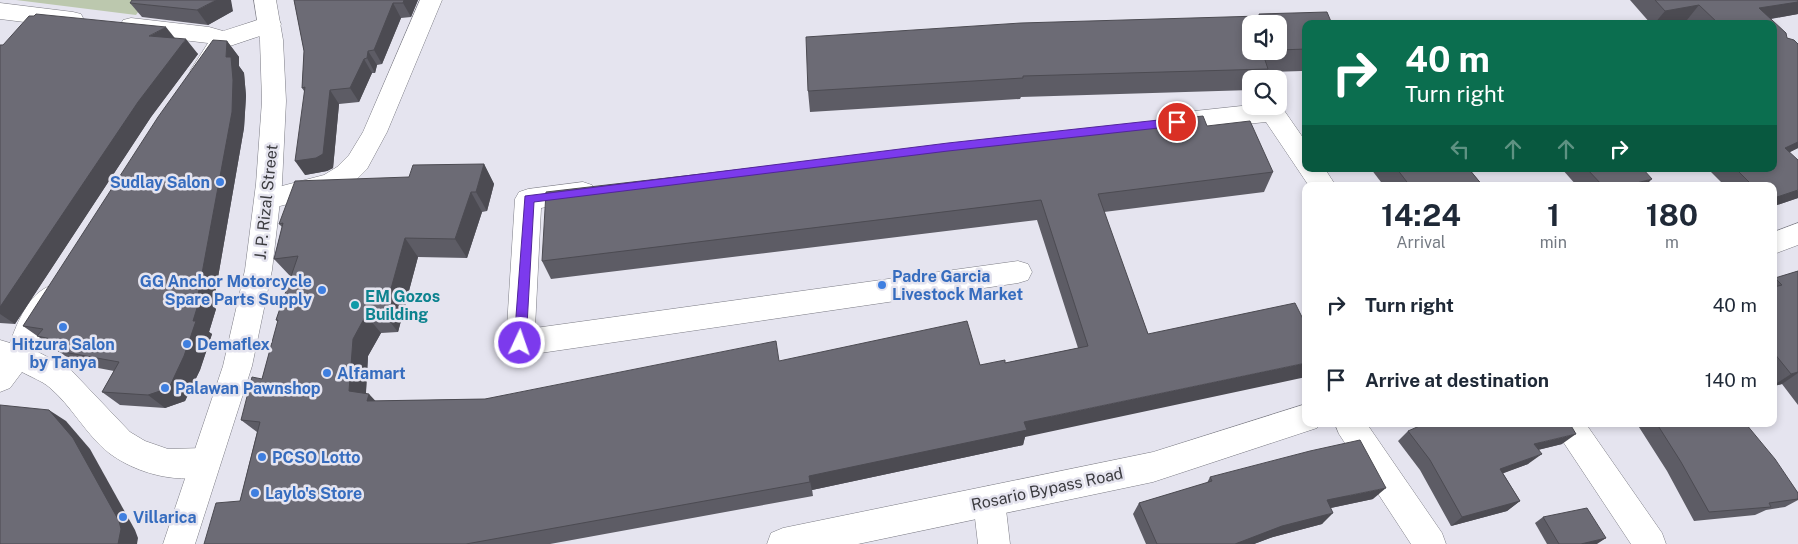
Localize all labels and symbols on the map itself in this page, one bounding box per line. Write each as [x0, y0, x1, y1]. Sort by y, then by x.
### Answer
pin [1156, 101, 1198, 143]
street label: J. P. Rizal Street [250, 143, 282, 261]
place label: Sudlay Salon [110, 173, 210, 192]
marker: Sudlay Salon [214, 176, 226, 188]
place label: Padre Garcia Livestock Market [892, 267, 1023, 304]
place label: GG Anchor Motorcycle Spare Parts Supply [140, 272, 312, 309]
marker: Padre Garcia Livestock Market [876, 279, 888, 291]
marker: GG Anchor Motorcycle Spare Parts Supply [316, 284, 328, 296]
place label: EM Gozos Building [365, 287, 440, 324]
marker: EM Gozos Building [349, 299, 361, 311]
position arrow [493, 316, 545, 368]
marker: Hitzura Salon by Tanya [57, 321, 69, 333]
place label: Hitzura Salon by Tanya [11, 335, 115, 372]
place label: Demaflex [197, 335, 270, 354]
marker: Demaflex [181, 338, 193, 350]
place label: Alfamart [337, 364, 406, 383]
marker: Alfamart [321, 367, 333, 379]
place label: Palawan Pawnshop [175, 379, 321, 398]
marker: Palawan Pawnshop [159, 382, 171, 394]
place label: PCSO Lotto [272, 448, 360, 467]
marker: PCSO Lotto [256, 451, 268, 463]
street label: Rosario Bypass Road [969, 464, 1125, 514]
place label: Laylo's Store [265, 484, 362, 503]
marker: Laylo's Store [249, 487, 261, 499]
place label: Villarica [133, 508, 196, 527]
marker: Villarica [117, 511, 129, 523]

